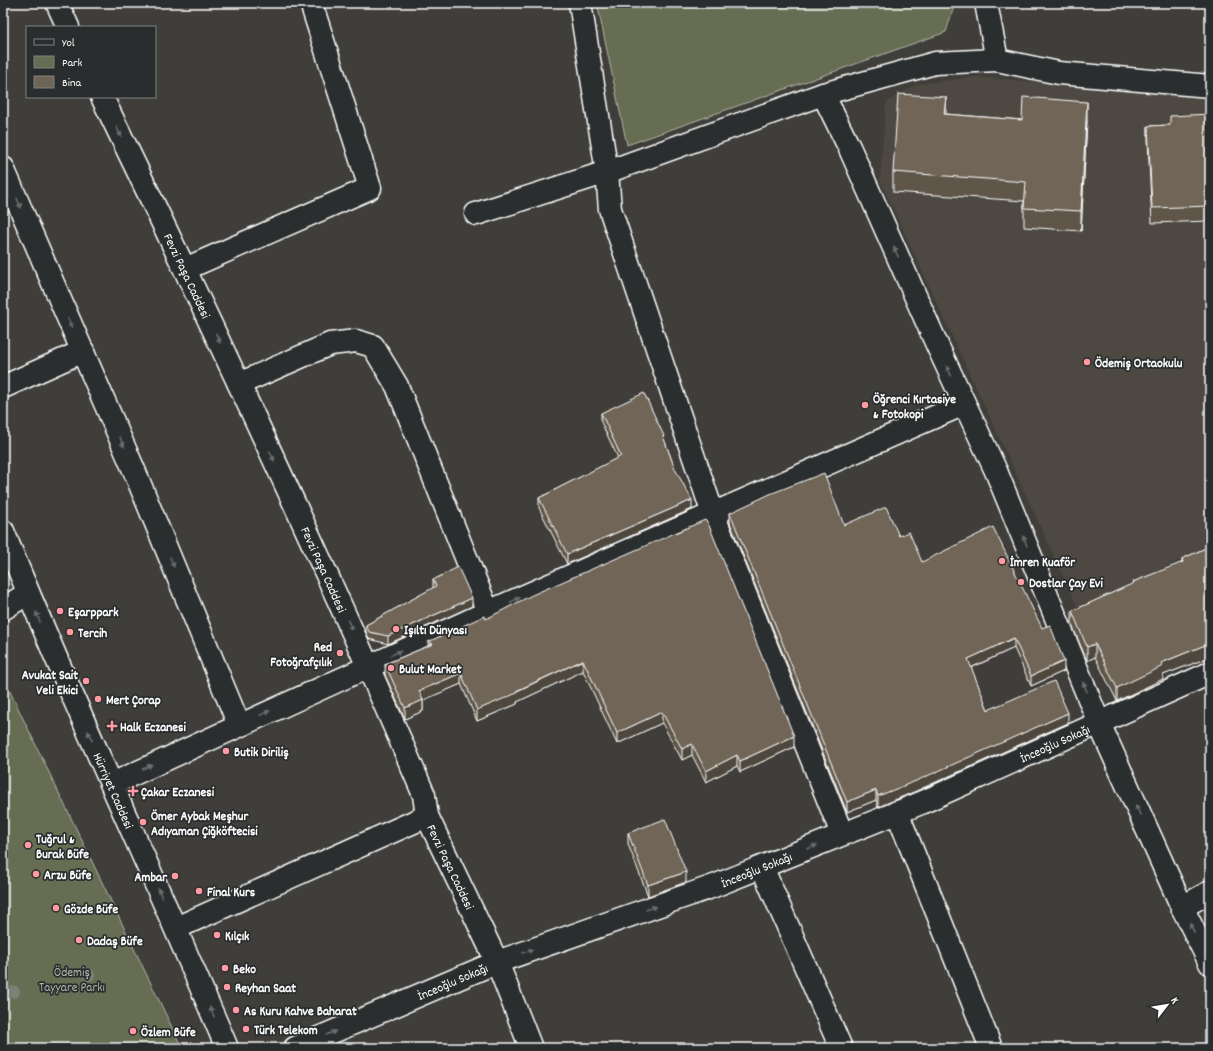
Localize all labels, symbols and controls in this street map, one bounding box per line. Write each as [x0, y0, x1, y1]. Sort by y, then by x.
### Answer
legend [26, 26, 156, 98]
text: Yol [62, 35, 75, 52]
text: Park [62, 55, 83, 72]
text: Bina [62, 75, 81, 92]
one-way arrow [116, 126, 122, 138]
one-way arrow [16, 198, 22, 210]
street label: Fevzi Paşa Caddesi [157, 231, 214, 323]
one-way arrow [893, 247, 899, 258]
one-way arrow [68, 317, 74, 329]
one-way arrow [215, 332, 221, 343]
place label: Ödemiş Ortaokulu [1095, 355, 1183, 374]
marker: Ödemiş Ortaokulu [1082, 357, 1092, 367]
one-way arrow [946, 366, 952, 377]
place label: Öğrenci Kırtasiye & Fotokopi [873, 391, 956, 425]
marker: Öğrenci Kırtasiye & Fotokopi [860, 400, 870, 410]
one-way arrow [119, 436, 125, 448]
one-way arrow [269, 450, 275, 461]
street label: Fevzi Paşa Caddesi [294, 524, 350, 617]
one-way arrow [1022, 535, 1028, 546]
place label: İmren Kuaför [1010, 554, 1076, 573]
one-way arrow [169, 556, 175, 567]
marker: İmren Kuaför [997, 556, 1007, 566]
place label: Dostlar Çay Evi [1029, 575, 1103, 594]
marker: Dostlar Çay Evi [1016, 577, 1026, 587]
one-way arrow [509, 597, 520, 603]
place label: Eşarppark [68, 604, 119, 623]
marker: Eşarppark [55, 606, 65, 616]
one-way arrow [34, 610, 40, 622]
one-way arrow [347, 619, 353, 630]
place label: Işıltı Dünyası [404, 622, 467, 641]
marker: Işıltı Dünyası [391, 624, 401, 634]
place label: Tercih [78, 625, 107, 644]
marker: Tercih [65, 627, 75, 637]
place label: Red Fotoğrafçılık [270, 639, 333, 673]
marker: Red Fotoğrafçılık [335, 648, 345, 658]
one-way arrow [391, 650, 403, 656]
place label: Bulut Market [399, 661, 462, 680]
marker: Bulut Market [386, 663, 396, 673]
place label: Avukat Sait Veli Ekici [22, 667, 79, 701]
marker: Avukat Sait Veli Ekici [81, 676, 91, 686]
one-way arrow [1081, 681, 1087, 693]
place label: Mert Çorap [106, 692, 161, 711]
marker: Mert Çorap [93, 694, 103, 704]
one-way arrow [260, 710, 271, 716]
place label: Halk Eczanesi [120, 719, 187, 738]
marker: Halk Eczanesi [107, 721, 117, 731]
street label: İnceoğlu Sokağı [1018, 721, 1094, 769]
one-way arrow [87, 730, 93, 741]
place label: Butik Diriliş [234, 744, 289, 763]
marker: Butik Diriliş [221, 746, 231, 756]
street label: Hürriyet Caddesi [87, 750, 137, 833]
one-way arrow [141, 764, 153, 771]
place label: Çakar Eczanesi [141, 784, 215, 803]
marker: Çakar Eczanesi [128, 786, 138, 796]
one-way arrow [1135, 804, 1141, 815]
place label: Ömer Aybak Meşhur Adıyaman Çiğköftecisi [151, 808, 258, 842]
marker: Ömer Aybak Meşhur Adıyaman Çiğköftecisi [138, 817, 148, 827]
street label: Fevzi Paşa Caddesi [420, 822, 478, 914]
place label: Tuğrul & Burak Büfe [36, 831, 89, 865]
marker: Tuğrul & Burak Büfe [23, 840, 33, 850]
one-way arrow [806, 843, 818, 849]
street label: İnceoğlu Sokağı [719, 849, 795, 894]
place label: Arzu Büfe [44, 867, 92, 886]
marker: Arzu Büfe [31, 869, 41, 879]
place label: Ambar [134, 869, 168, 888]
marker: Ambar [170, 871, 180, 881]
place label: Final Kurs [207, 884, 256, 903]
marker: Final Kurs [194, 886, 204, 896]
one-way arrow [157, 887, 163, 898]
place label: Gözde Büfe [64, 901, 118, 920]
marker: Gözde Büfe [51, 903, 61, 913]
one-way arrow [645, 904, 657, 910]
one-way arrow [1189, 922, 1195, 934]
place label: Kılçık [225, 928, 250, 947]
marker: Kılçık [212, 930, 222, 940]
place label: Dadaş Büfe [87, 933, 143, 952]
marker: Dadaş Büfe [74, 935, 84, 945]
one-way arrow [523, 947, 535, 953]
street label: İnceoğlu Sokağı [415, 960, 492, 1007]
place label: Beko [233, 961, 256, 980]
marker: Beko [220, 963, 230, 973]
park label: Ödemiş Tayyare Parkı [39, 964, 105, 998]
place label: Reyhan Saat [235, 980, 296, 999]
marker: Reyhan Saat [222, 982, 232, 992]
north arrow [1147, 985, 1187, 1025]
text: K [1166, 995, 1182, 1007]
place label: As Kuru Kahve Baharat [244, 1003, 357, 1022]
marker: As Kuru Kahve Baharat [231, 1005, 241, 1015]
one-way arrow [208, 1006, 214, 1018]
place label: Türk Telekom [254, 1022, 318, 1041]
place label: Özlem Büfe [141, 1024, 196, 1043]
marker: Türk Telekom [241, 1024, 251, 1034]
marker: Özlem Büfe [128, 1026, 138, 1036]
one-way arrow [325, 1029, 337, 1035]

